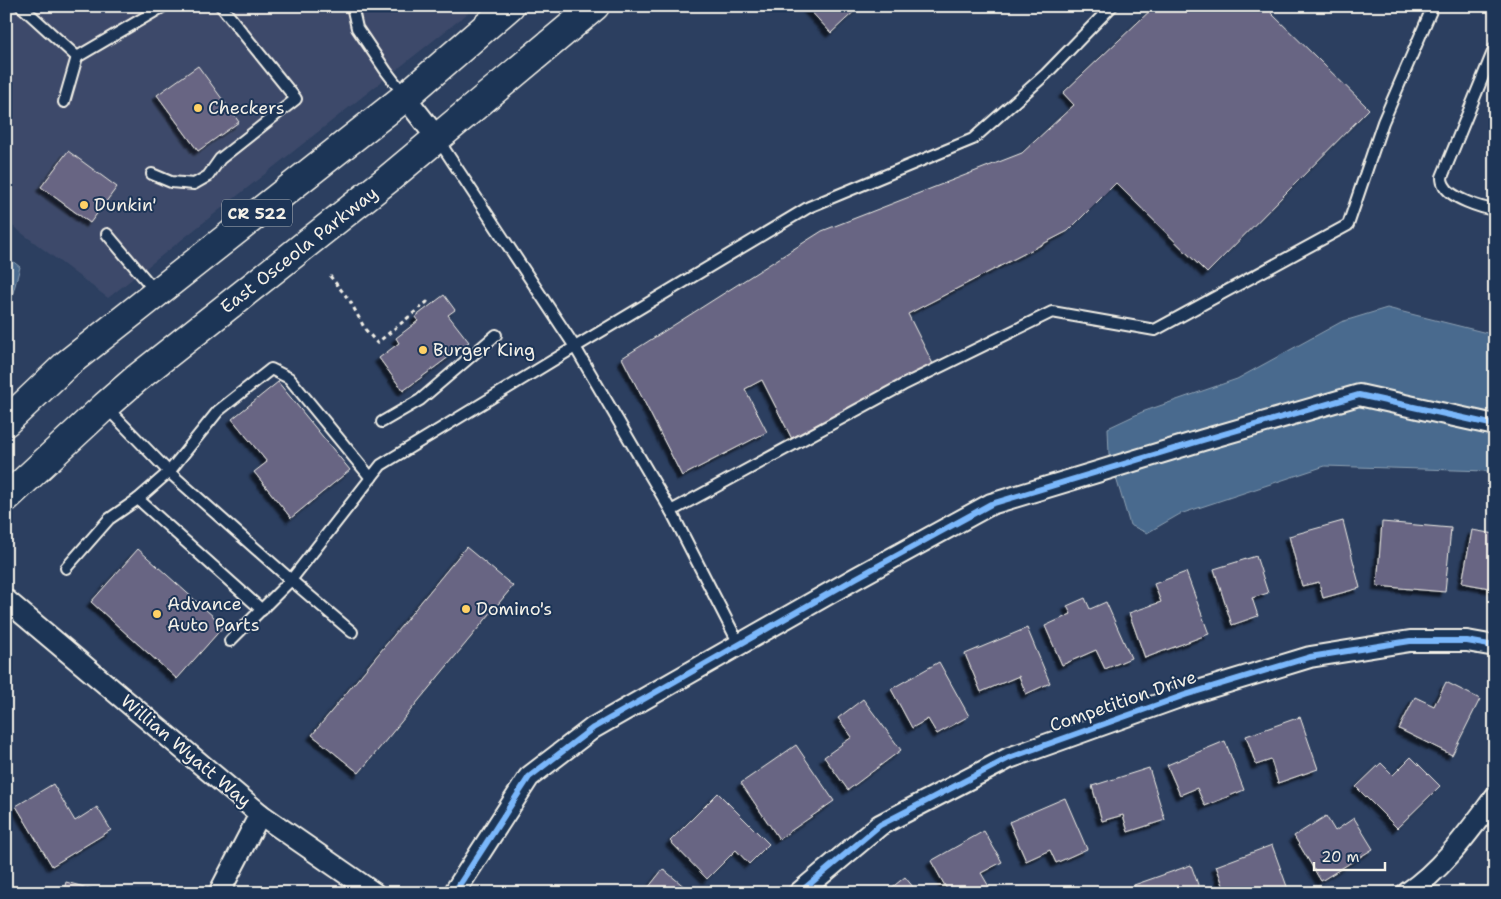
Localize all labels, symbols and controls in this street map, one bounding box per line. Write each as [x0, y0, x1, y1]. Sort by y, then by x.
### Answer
place label: Checkers [208, 96, 285, 120]
marker: Checkers [192, 102, 204, 114]
street label: East Osceola Parkway [215, 181, 383, 319]
place label: Dunkin' [94, 193, 157, 217]
marker: Dunkin' [78, 199, 90, 211]
road number: CR 522 [222, 200, 292, 227]
place label: Burger King [433, 338, 535, 362]
marker: Burger King [417, 344, 429, 356]
place label: Advance Auto Parts [167, 592, 260, 637]
place label: Domino's [476, 597, 552, 621]
marker: Domino's [460, 603, 472, 615]
marker: Advance Auto Parts [151, 608, 163, 620]
street label: Competition Drive [1046, 665, 1200, 737]
street label: Willian Wyatt Way [116, 689, 256, 813]
scale bar [1314, 839, 1385, 871]
text: 20 m [1321, 847, 1360, 867]

